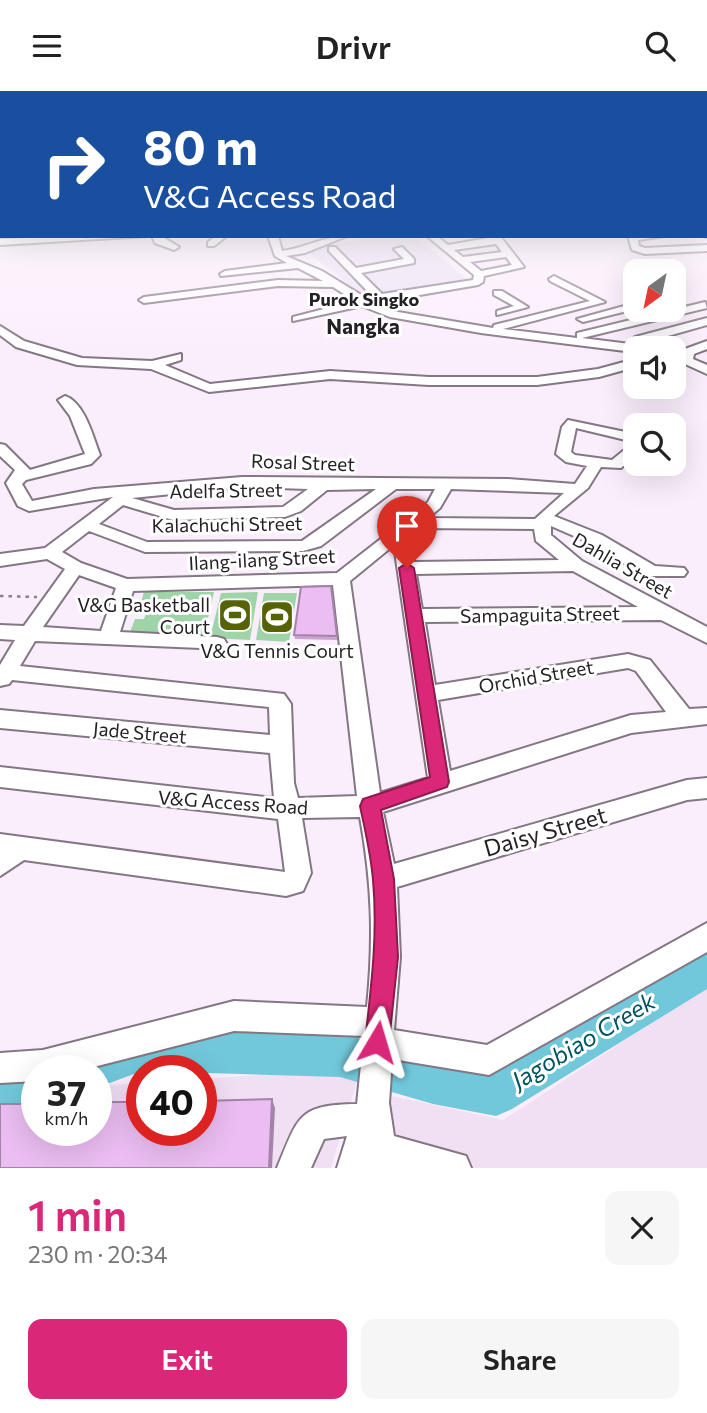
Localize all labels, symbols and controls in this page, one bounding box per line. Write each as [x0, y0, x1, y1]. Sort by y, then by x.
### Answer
text: Drivr [316, 26, 391, 66]
icon: menu [28, 27, 66, 65]
icon: search [641, 27, 679, 65]
text: 80 m [143, 115, 258, 175]
icon: right [28, 119, 119, 210]
text: V&G Access Road [143, 175, 396, 215]
north arrow [623, 259, 686, 322]
map controls [623, 259, 686, 476]
district label: Purok Singko [309, 288, 419, 310]
district label: Nangka [326, 313, 400, 338]
button: sound [623, 336, 686, 399]
button: search [623, 413, 686, 476]
street label: Rosal Street [251, 449, 356, 475]
street label: Adelfa Street [169, 478, 283, 502]
pin [377, 496, 437, 568]
icon: arrive [388, 507, 426, 545]
street label: Kalachuchi Street [151, 511, 303, 537]
street label: Dahlia Street [569, 527, 677, 603]
street label: Ilang-ilang Street [188, 544, 336, 574]
place label: V&G Basketball Court [77, 593, 210, 638]
sports icon: V&G Basketball Court [216, 596, 254, 634]
sports icon: V&G Tennis Court [258, 598, 296, 636]
street label: Sampaguita Street [460, 601, 620, 627]
place label: V&G Tennis Court [200, 639, 354, 662]
street label: Orchid Street [477, 655, 595, 697]
street label: Jade Street [92, 716, 188, 748]
street label: V&G Access Road [157, 785, 309, 819]
street label: Daisy Street [480, 800, 610, 862]
water label: Jagobiao Creek [504, 985, 661, 1095]
position arrow [340, 1005, 414, 1079]
speed limit sign: 40 [126, 1055, 217, 1146]
text: 37 [47, 1070, 86, 1113]
text: km/h [45, 1107, 88, 1129]
text: 1 min [28, 1188, 127, 1240]
button: close [605, 1191, 679, 1265]
text: 230 m · 20:34 [28, 1240, 168, 1268]
button: Exit [28, 1319, 347, 1399]
button: Share [361, 1319, 679, 1399]

